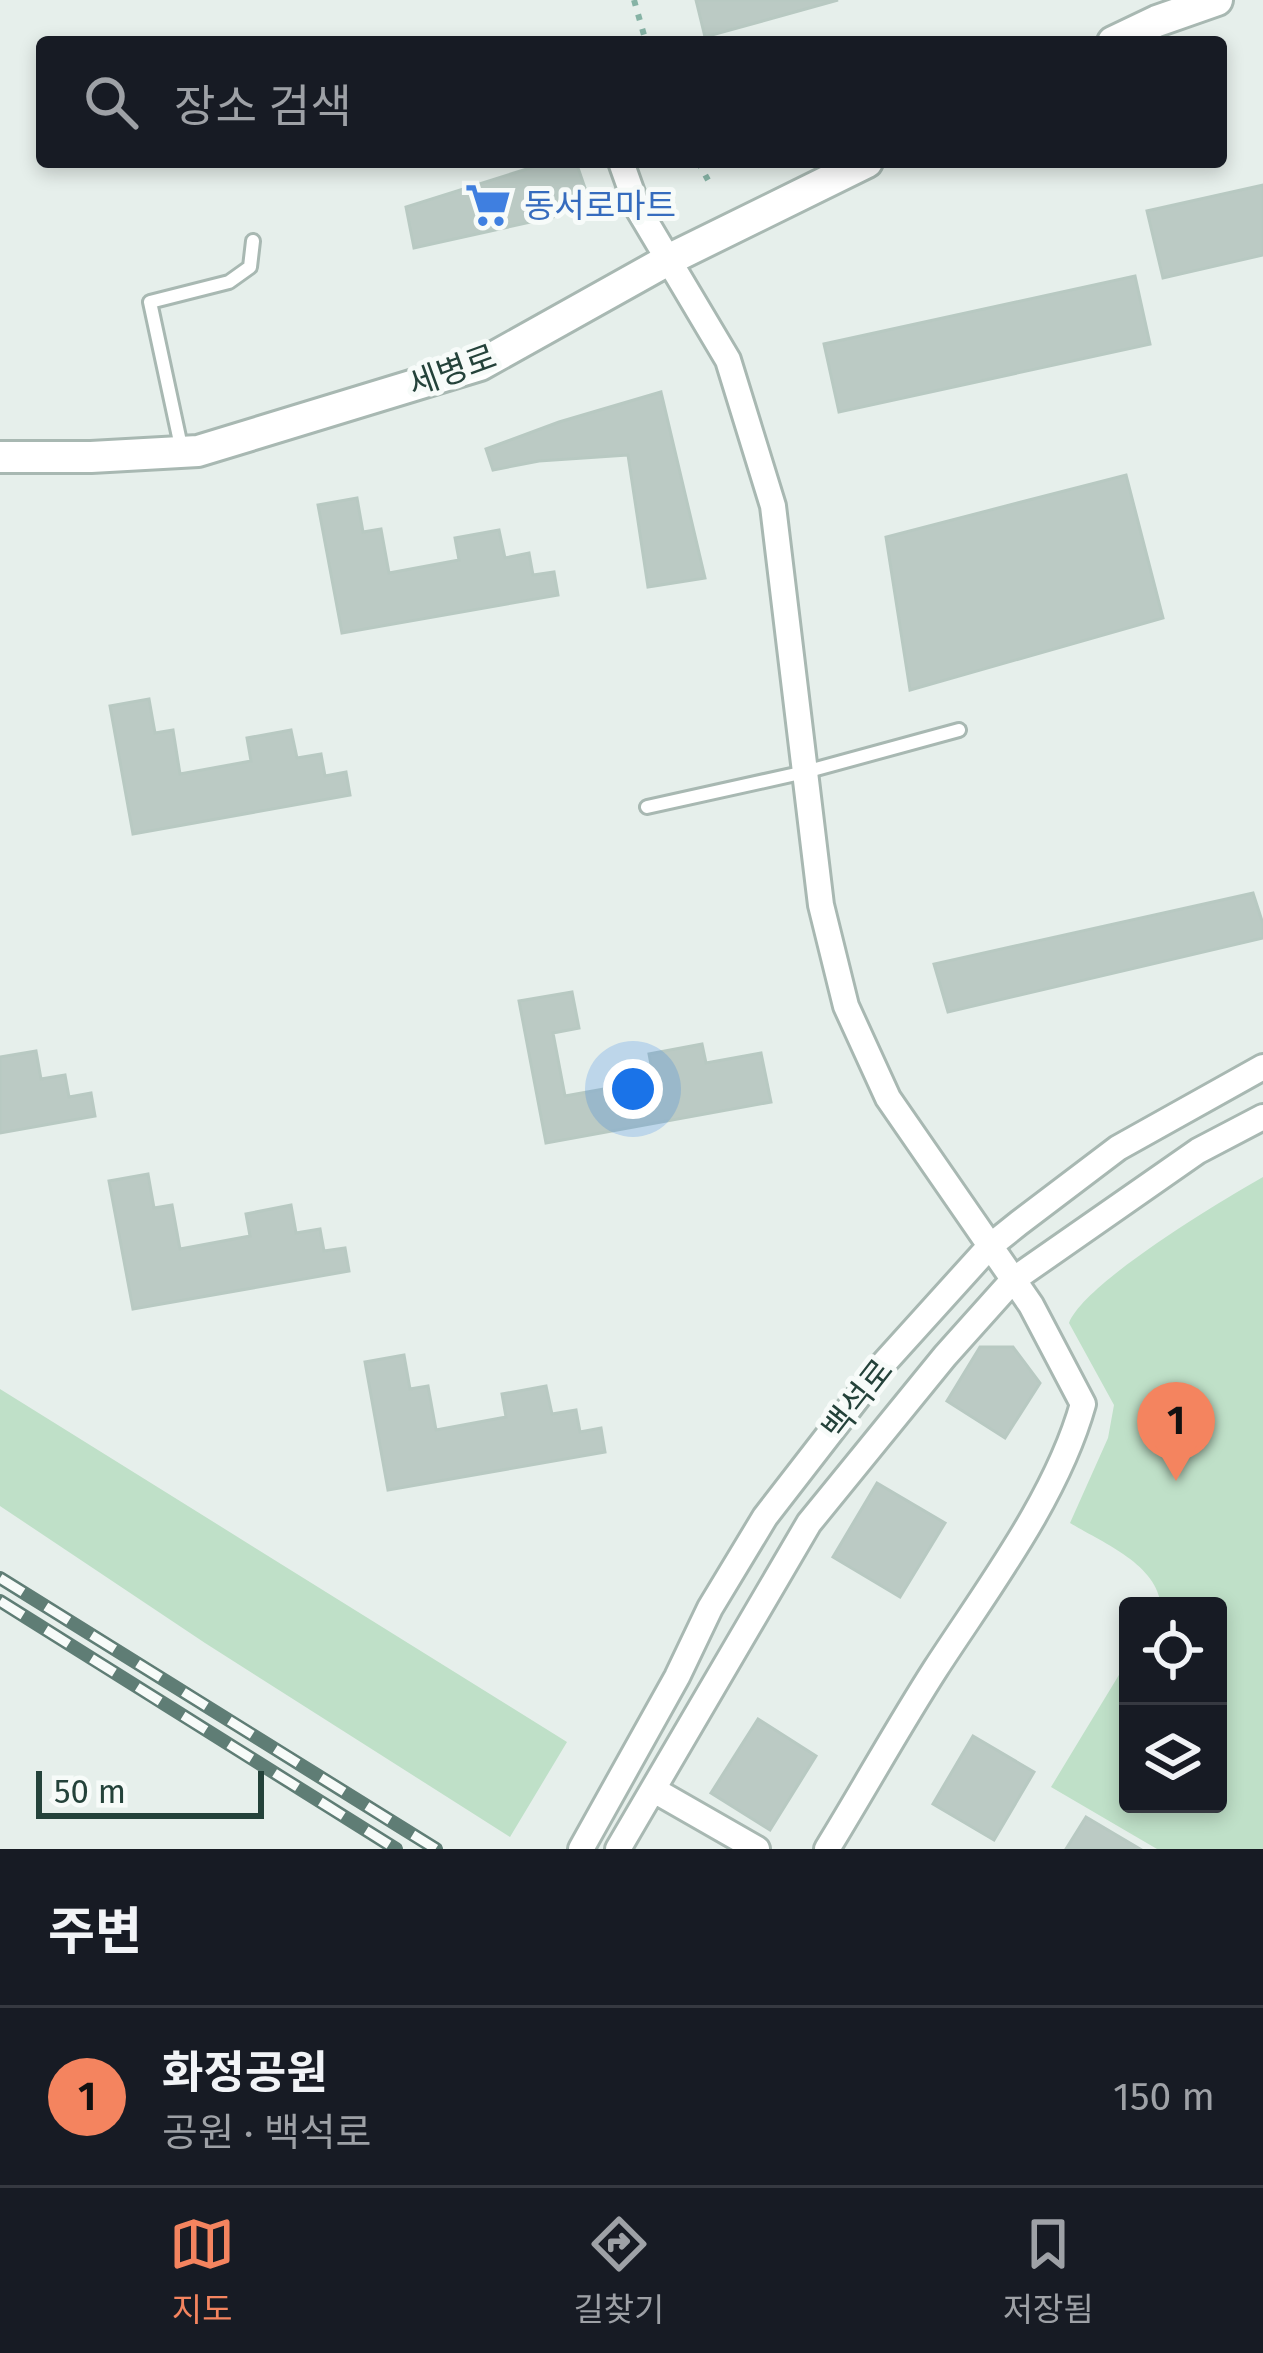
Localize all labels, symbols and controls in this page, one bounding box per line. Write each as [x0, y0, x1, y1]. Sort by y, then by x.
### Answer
search box [36, 36, 1227, 168]
icon: search [78, 69, 144, 135]
text: 장소 검색 [174, 80, 352, 134]
supermarket icon: 동서로마트 [463, 180, 513, 230]
place label: 동서로마트 [524, 186, 676, 226]
street label: 세병로 [403, 337, 502, 405]
your location [603, 1059, 663, 1119]
street label: 백석로 [814, 1351, 902, 1448]
pin: 1 [1137, 1382, 1215, 1481]
map controls [1119, 1597, 1227, 1813]
button: locate [1119, 1597, 1227, 1705]
button: layers [1119, 1705, 1227, 1813]
scale bar [36, 1765, 264, 1818]
text: 50 m [54, 1772, 126, 1812]
text: 주변 [48, 1901, 142, 1963]
text: 화정공원 [162, 2046, 328, 2100]
text: 1 [78, 2074, 96, 2120]
text: 150 m [1113, 2074, 1215, 2120]
text: 공원 · 백석로 [162, 2110, 371, 2156]
tab: 지도 [169, 2211, 235, 2331]
tab: 길찾기 [573, 2211, 664, 2331]
tab: 저장됨 [1003, 2211, 1094, 2331]

